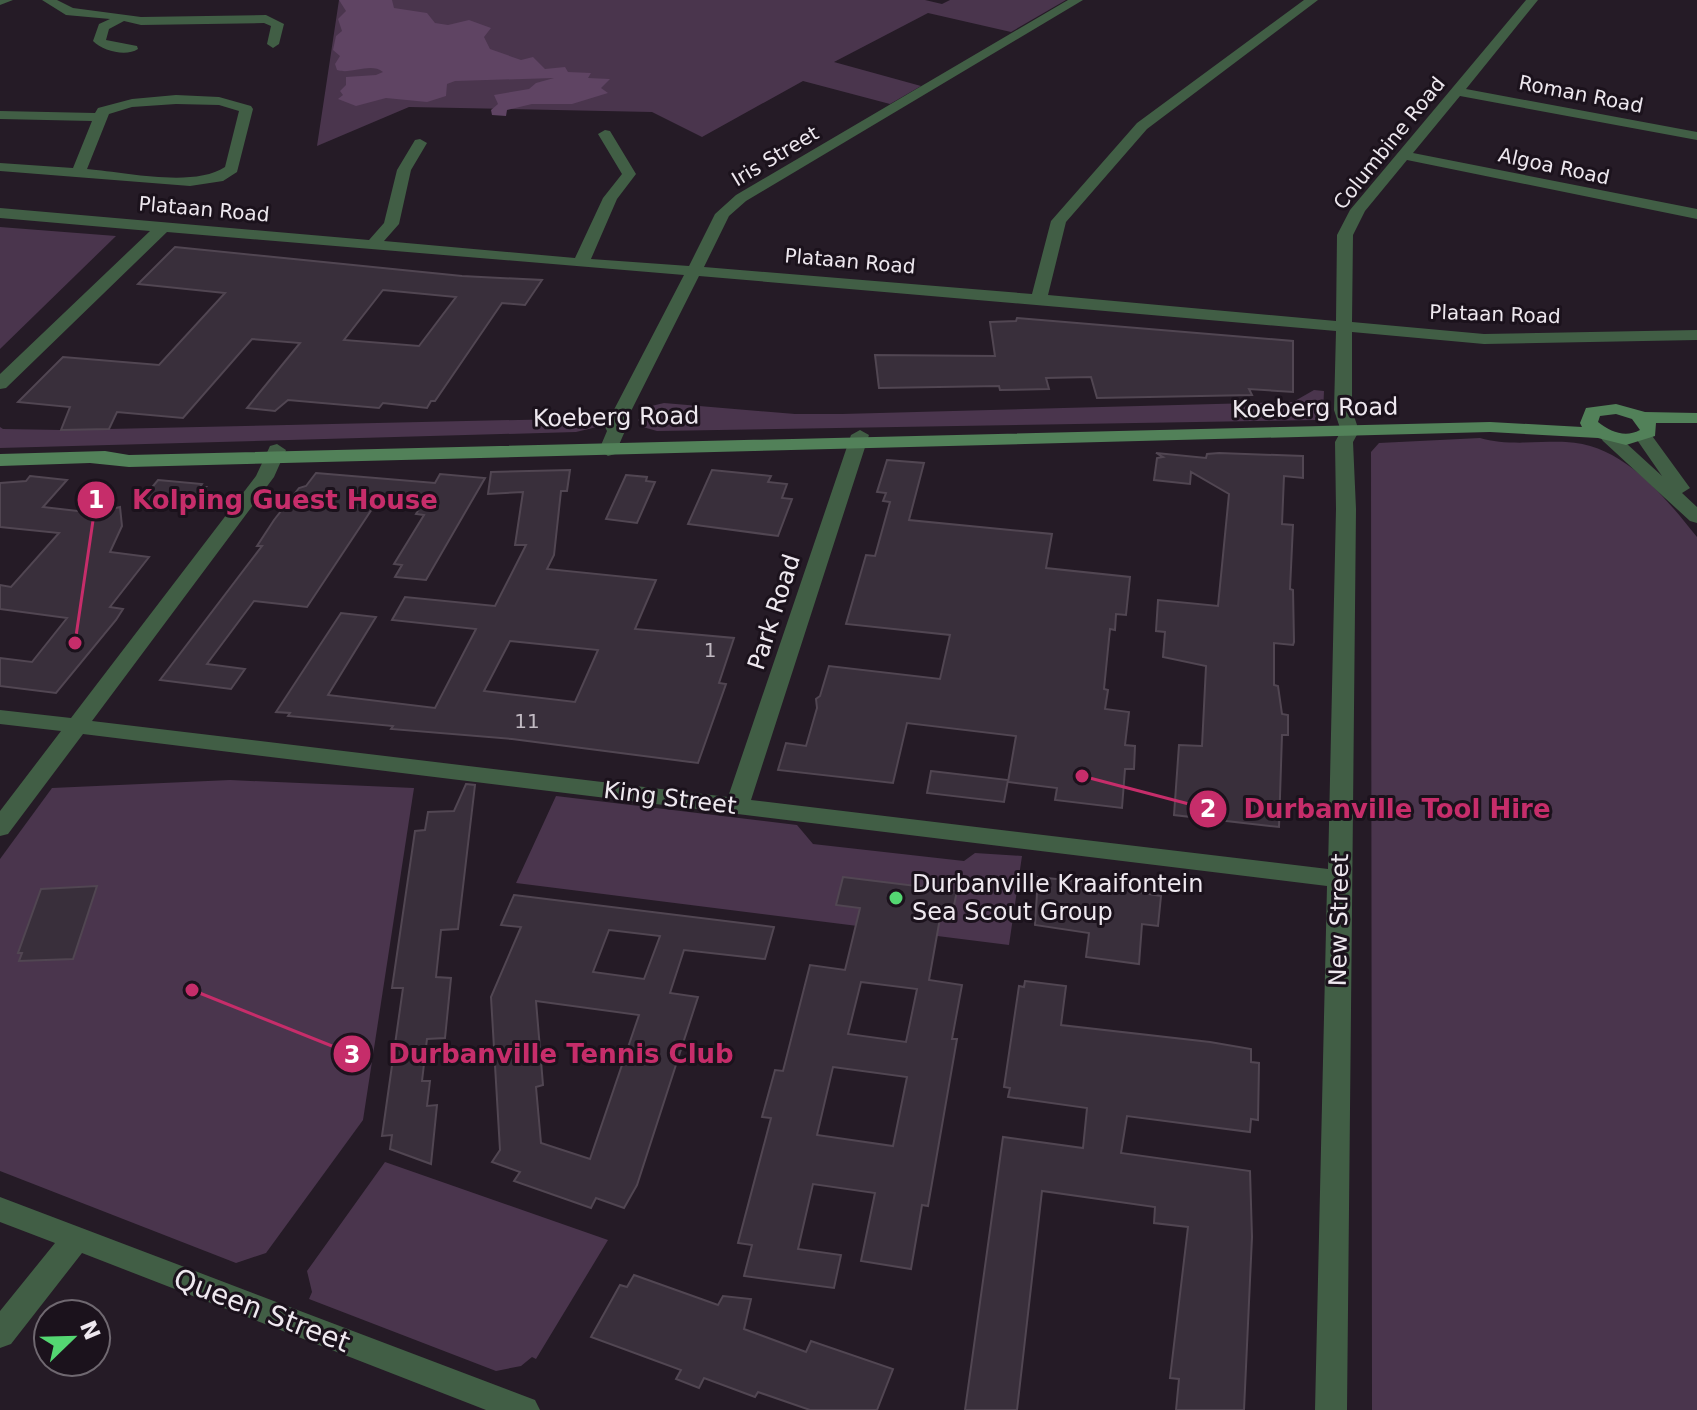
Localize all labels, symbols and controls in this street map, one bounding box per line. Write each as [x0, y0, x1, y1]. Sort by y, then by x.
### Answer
street label: Roman Road [1517, 70, 1645, 118]
street label: Columbine Road [1328, 72, 1450, 214]
street label: Iris Street [727, 121, 823, 191]
street label: Algoa Road [1496, 143, 1612, 189]
street label: Plataan Road [137, 191, 271, 227]
street label: Plataan Road [783, 243, 917, 279]
street label: Plataan Road [1429, 300, 1561, 328]
street label: Koeberg Road [1232, 393, 1398, 423]
street label: Koeberg Road [533, 402, 699, 432]
callout: Kolping Guest House [76, 475, 454, 525]
text: Kolping Guest House [132, 485, 438, 515]
text: 1 [88, 486, 104, 514]
street label: Park Road [742, 551, 806, 673]
house number: 1 [704, 638, 716, 662]
house number: 11 [514, 709, 540, 733]
street label: King Street [602, 776, 738, 820]
callout: Durbanville Tool Hire [1188, 784, 1567, 834]
text: Durbanville Tool Hire [1243, 794, 1551, 824]
text: 2 [1200, 795, 1216, 823]
street label: New Street [1324, 853, 1354, 987]
place label: Durbanville Kraaifontein Sea Scout Group [912, 870, 1203, 926]
marker: Durbanville Kraaifontein Sea Scout Group [887, 889, 905, 907]
callout: Durbanville Tennis Club [332, 1029, 749, 1079]
text: Durbanville Tennis Club [388, 1039, 734, 1069]
text: 3 [344, 1041, 360, 1069]
street label: Queen Street [169, 1262, 355, 1359]
north arrow [32, 1298, 112, 1378]
text: N [75, 1317, 105, 1344]

